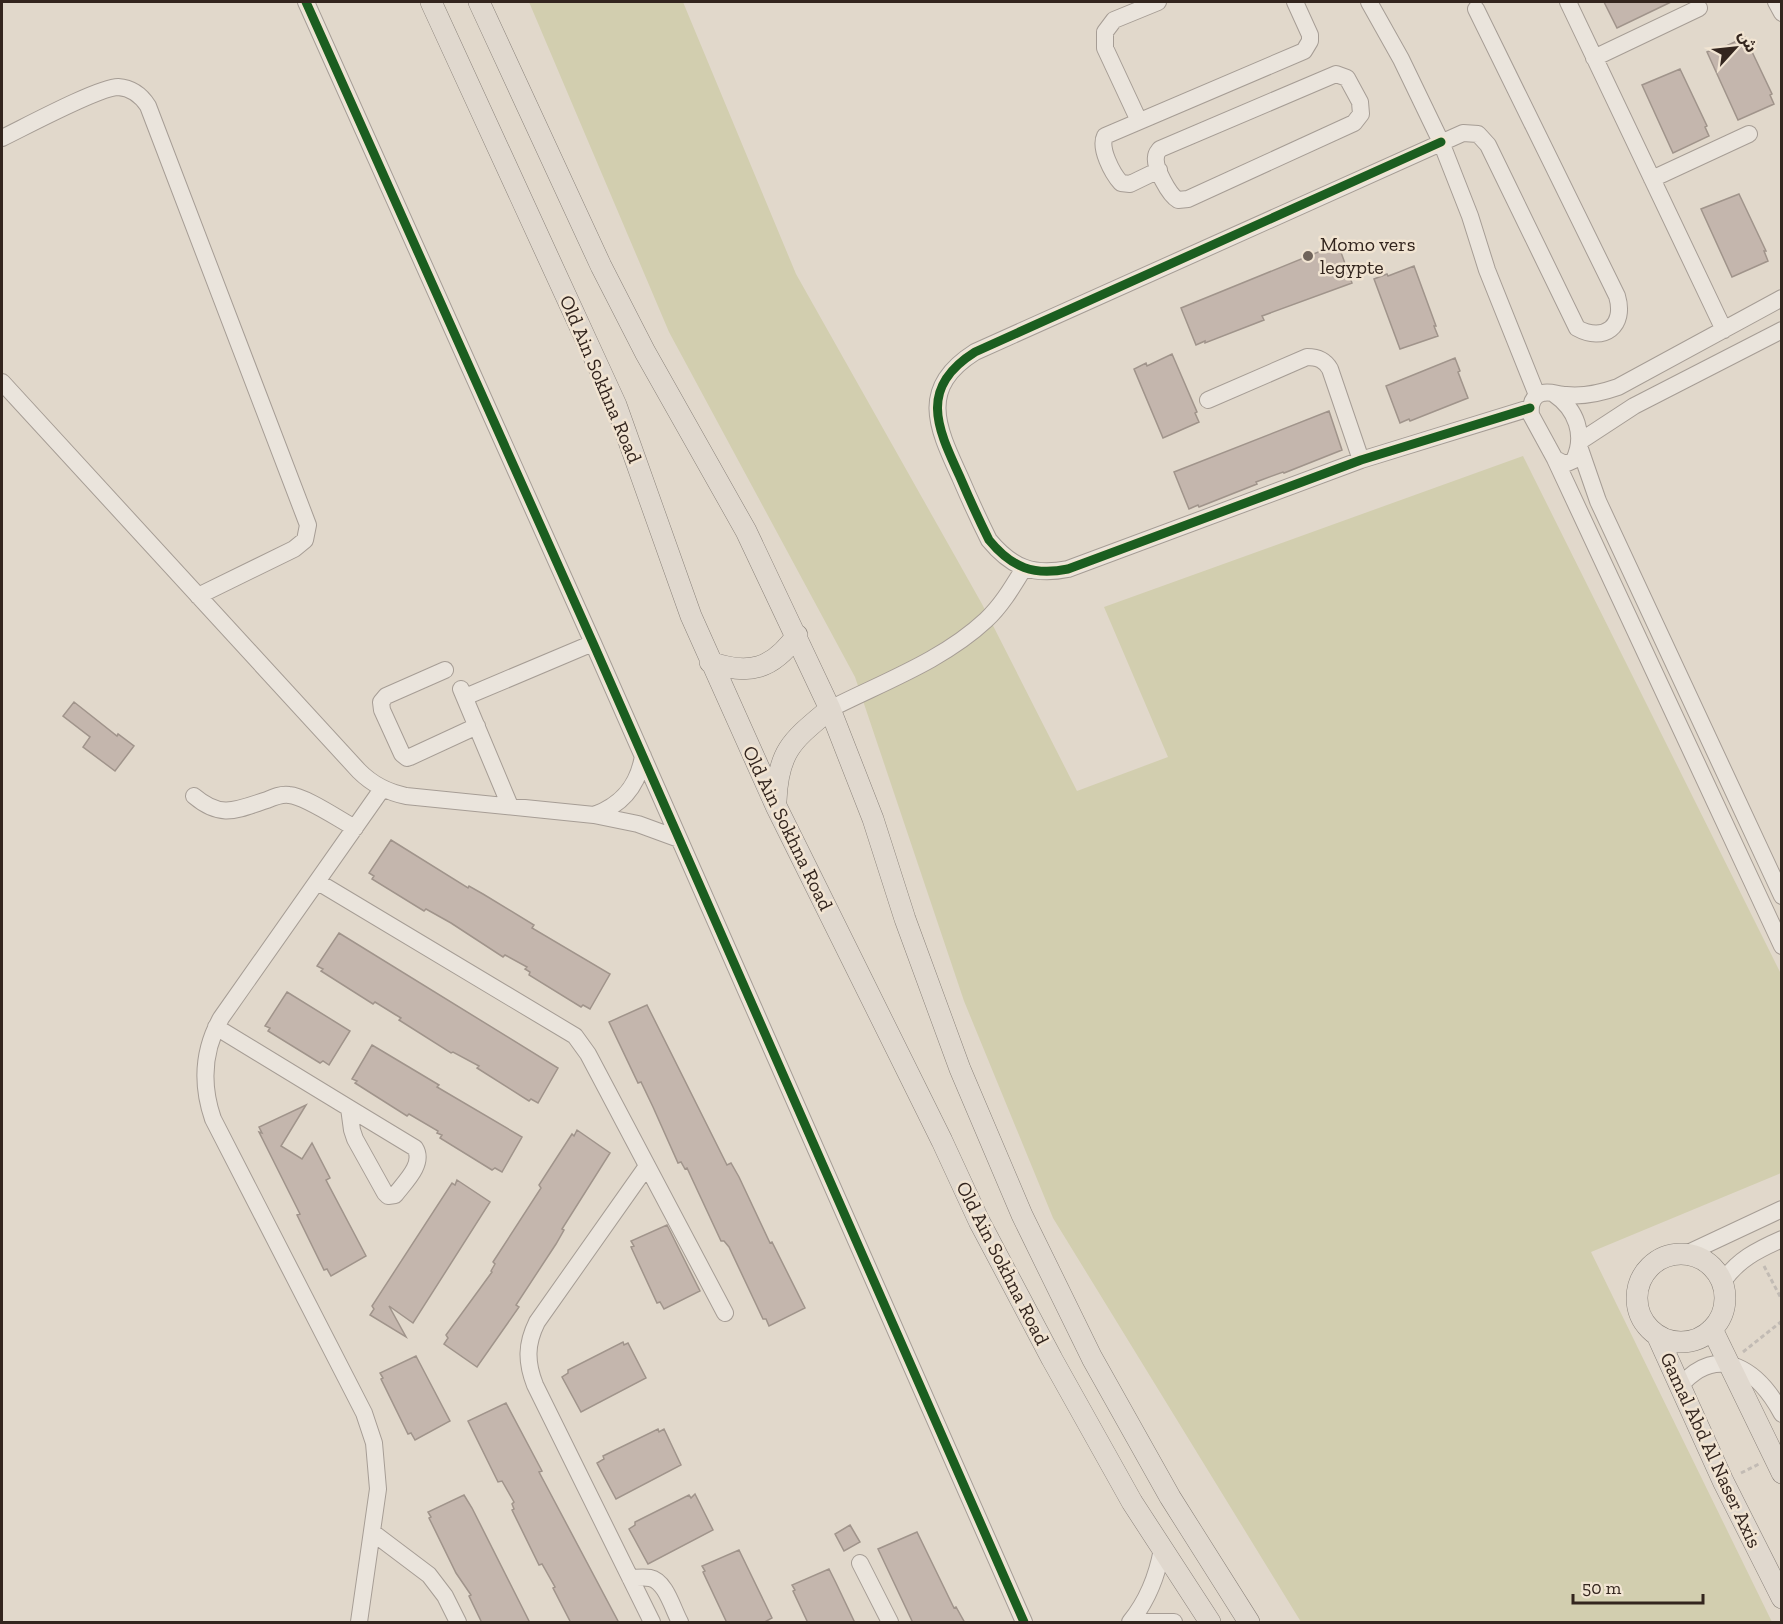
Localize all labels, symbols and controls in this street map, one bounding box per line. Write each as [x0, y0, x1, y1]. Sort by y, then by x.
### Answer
north arrow [1705, 18, 1765, 78]
text: ش [1734, 27, 1761, 56]
place label: Momo vers legypte [1320, 232, 1415, 279]
marker: Momo vers legypte [1301, 249, 1315, 263]
street label: Old Ain Sokhna Road [555, 291, 647, 467]
street label: Old Ain Sokhna Road [738, 742, 838, 914]
street label: Old Ain Sokhna Road [951, 1177, 1055, 1349]
street label: Gamal Abd Al Naser Axis [1655, 1349, 1767, 1551]
scale bar [1573, 1567, 1704, 1605]
text: 50 m [1582, 1577, 1622, 1599]

